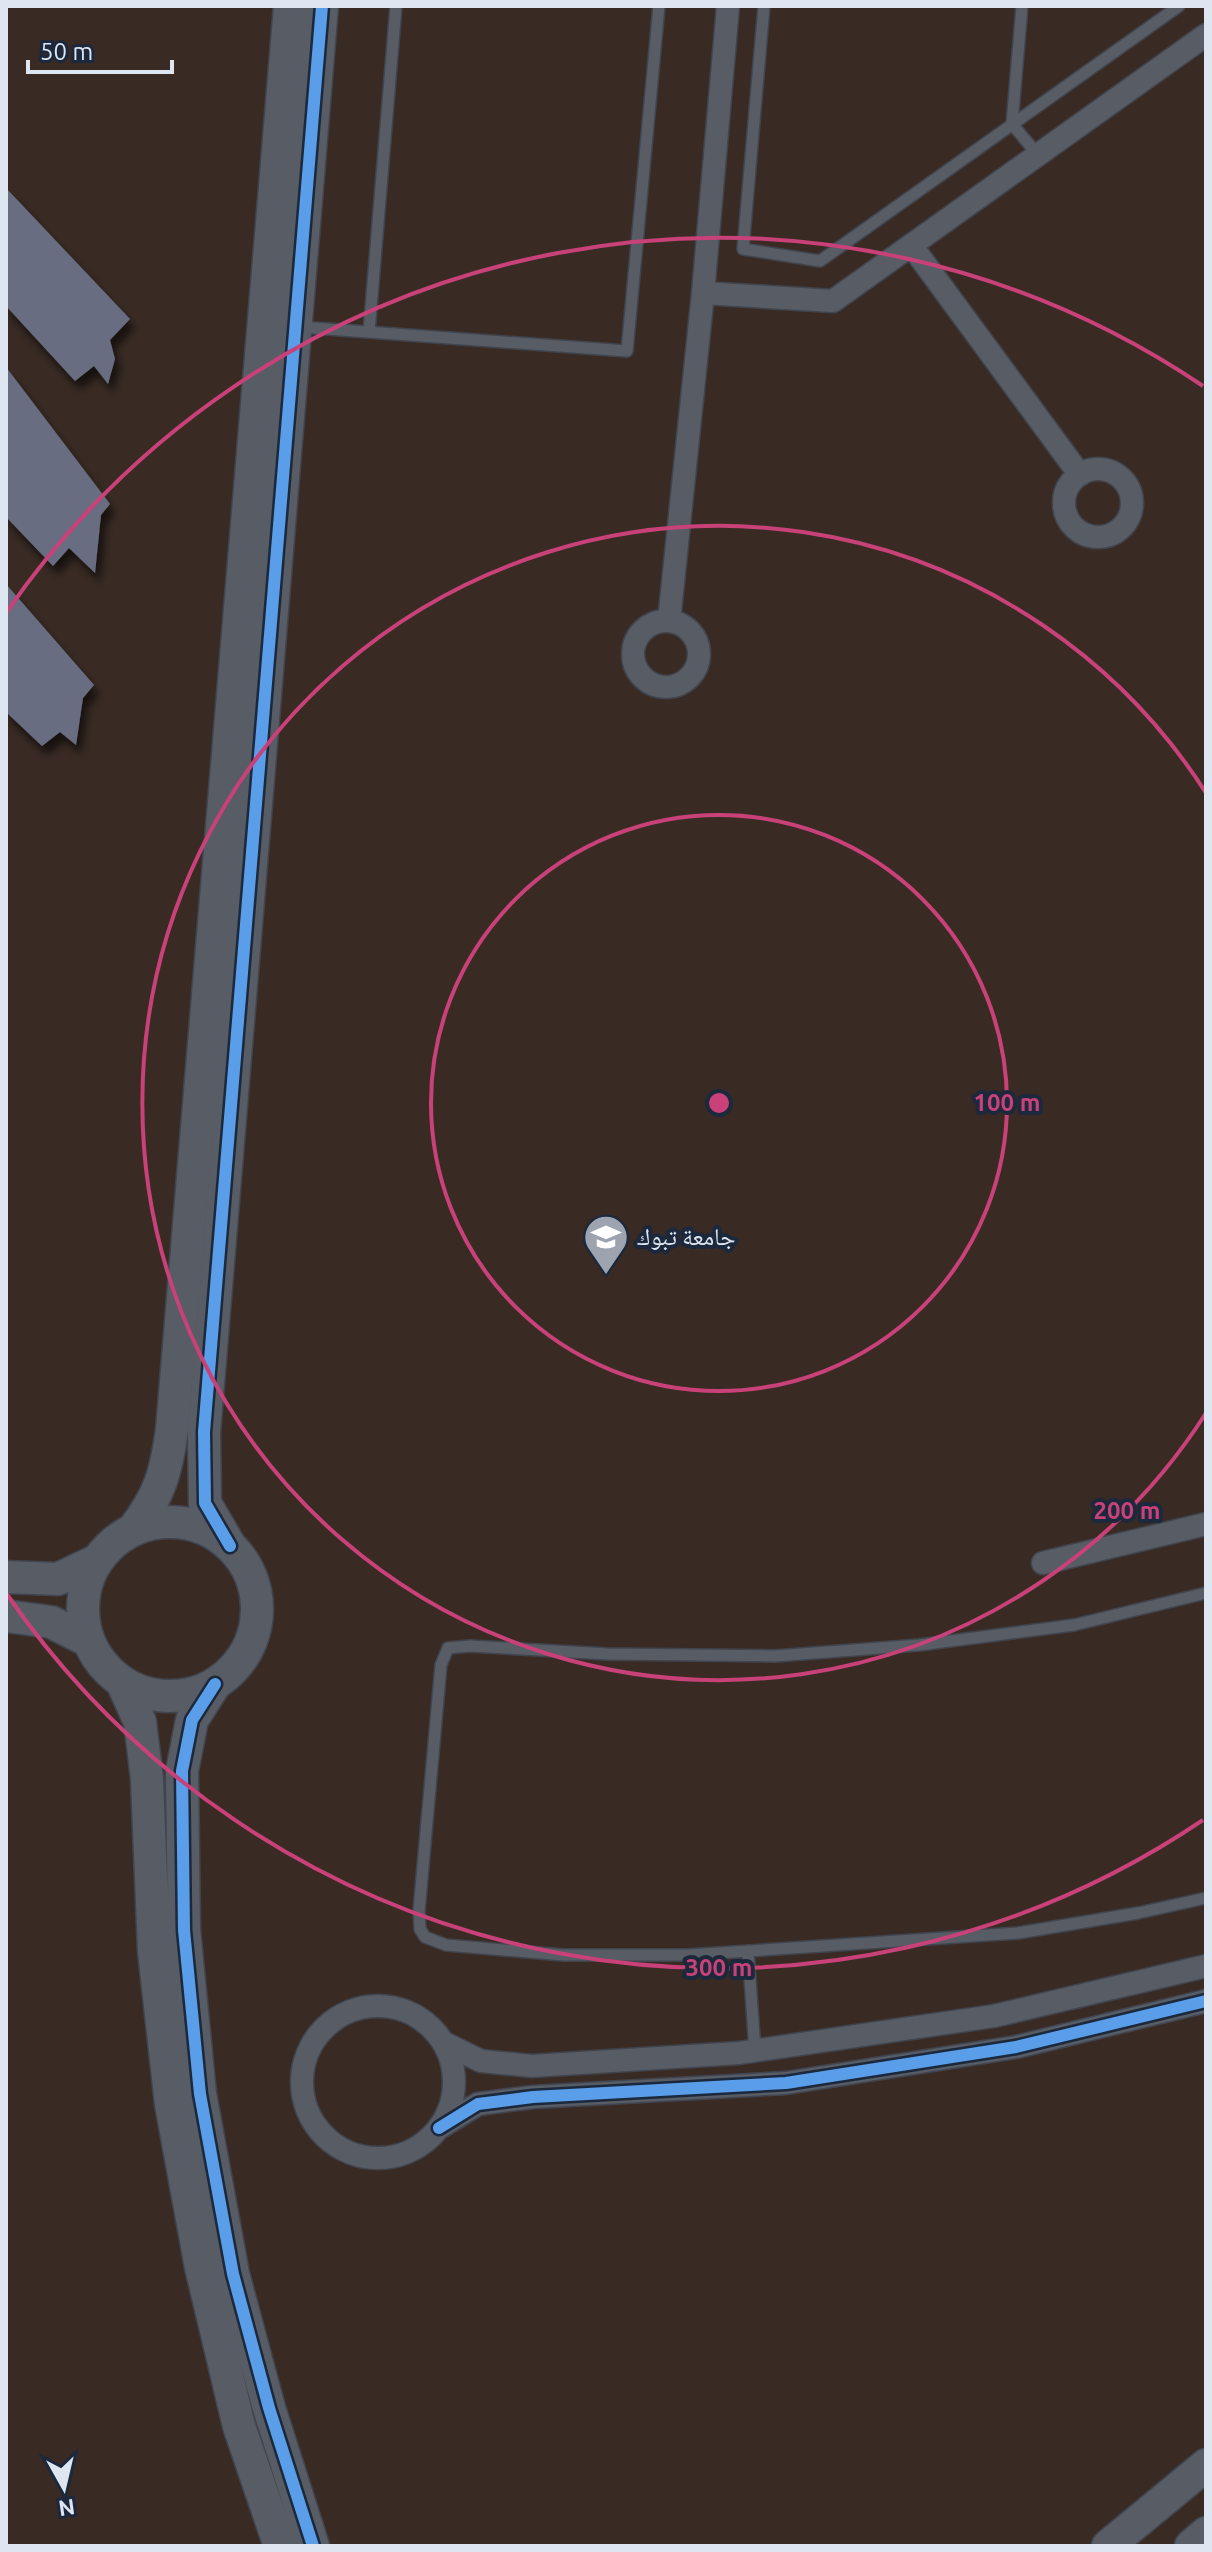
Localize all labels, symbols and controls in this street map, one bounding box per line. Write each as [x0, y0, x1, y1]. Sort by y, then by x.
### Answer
scale bar [28, 24, 172, 74]
text: 50 m [40, 38, 93, 65]
centre of rings [705, 1089, 733, 1117]
text: 100 m [974, 1089, 1040, 1116]
school or university icon: جامعة تبوك [582, 1213, 630, 1276]
place label: جامعة تبوك [637, 1223, 735, 1251]
text: 200 m [1094, 1497, 1160, 1524]
text: 300 m [686, 1954, 752, 1981]
north arrow [24, 2448, 104, 2528]
text: N [57, 2495, 77, 2522]

